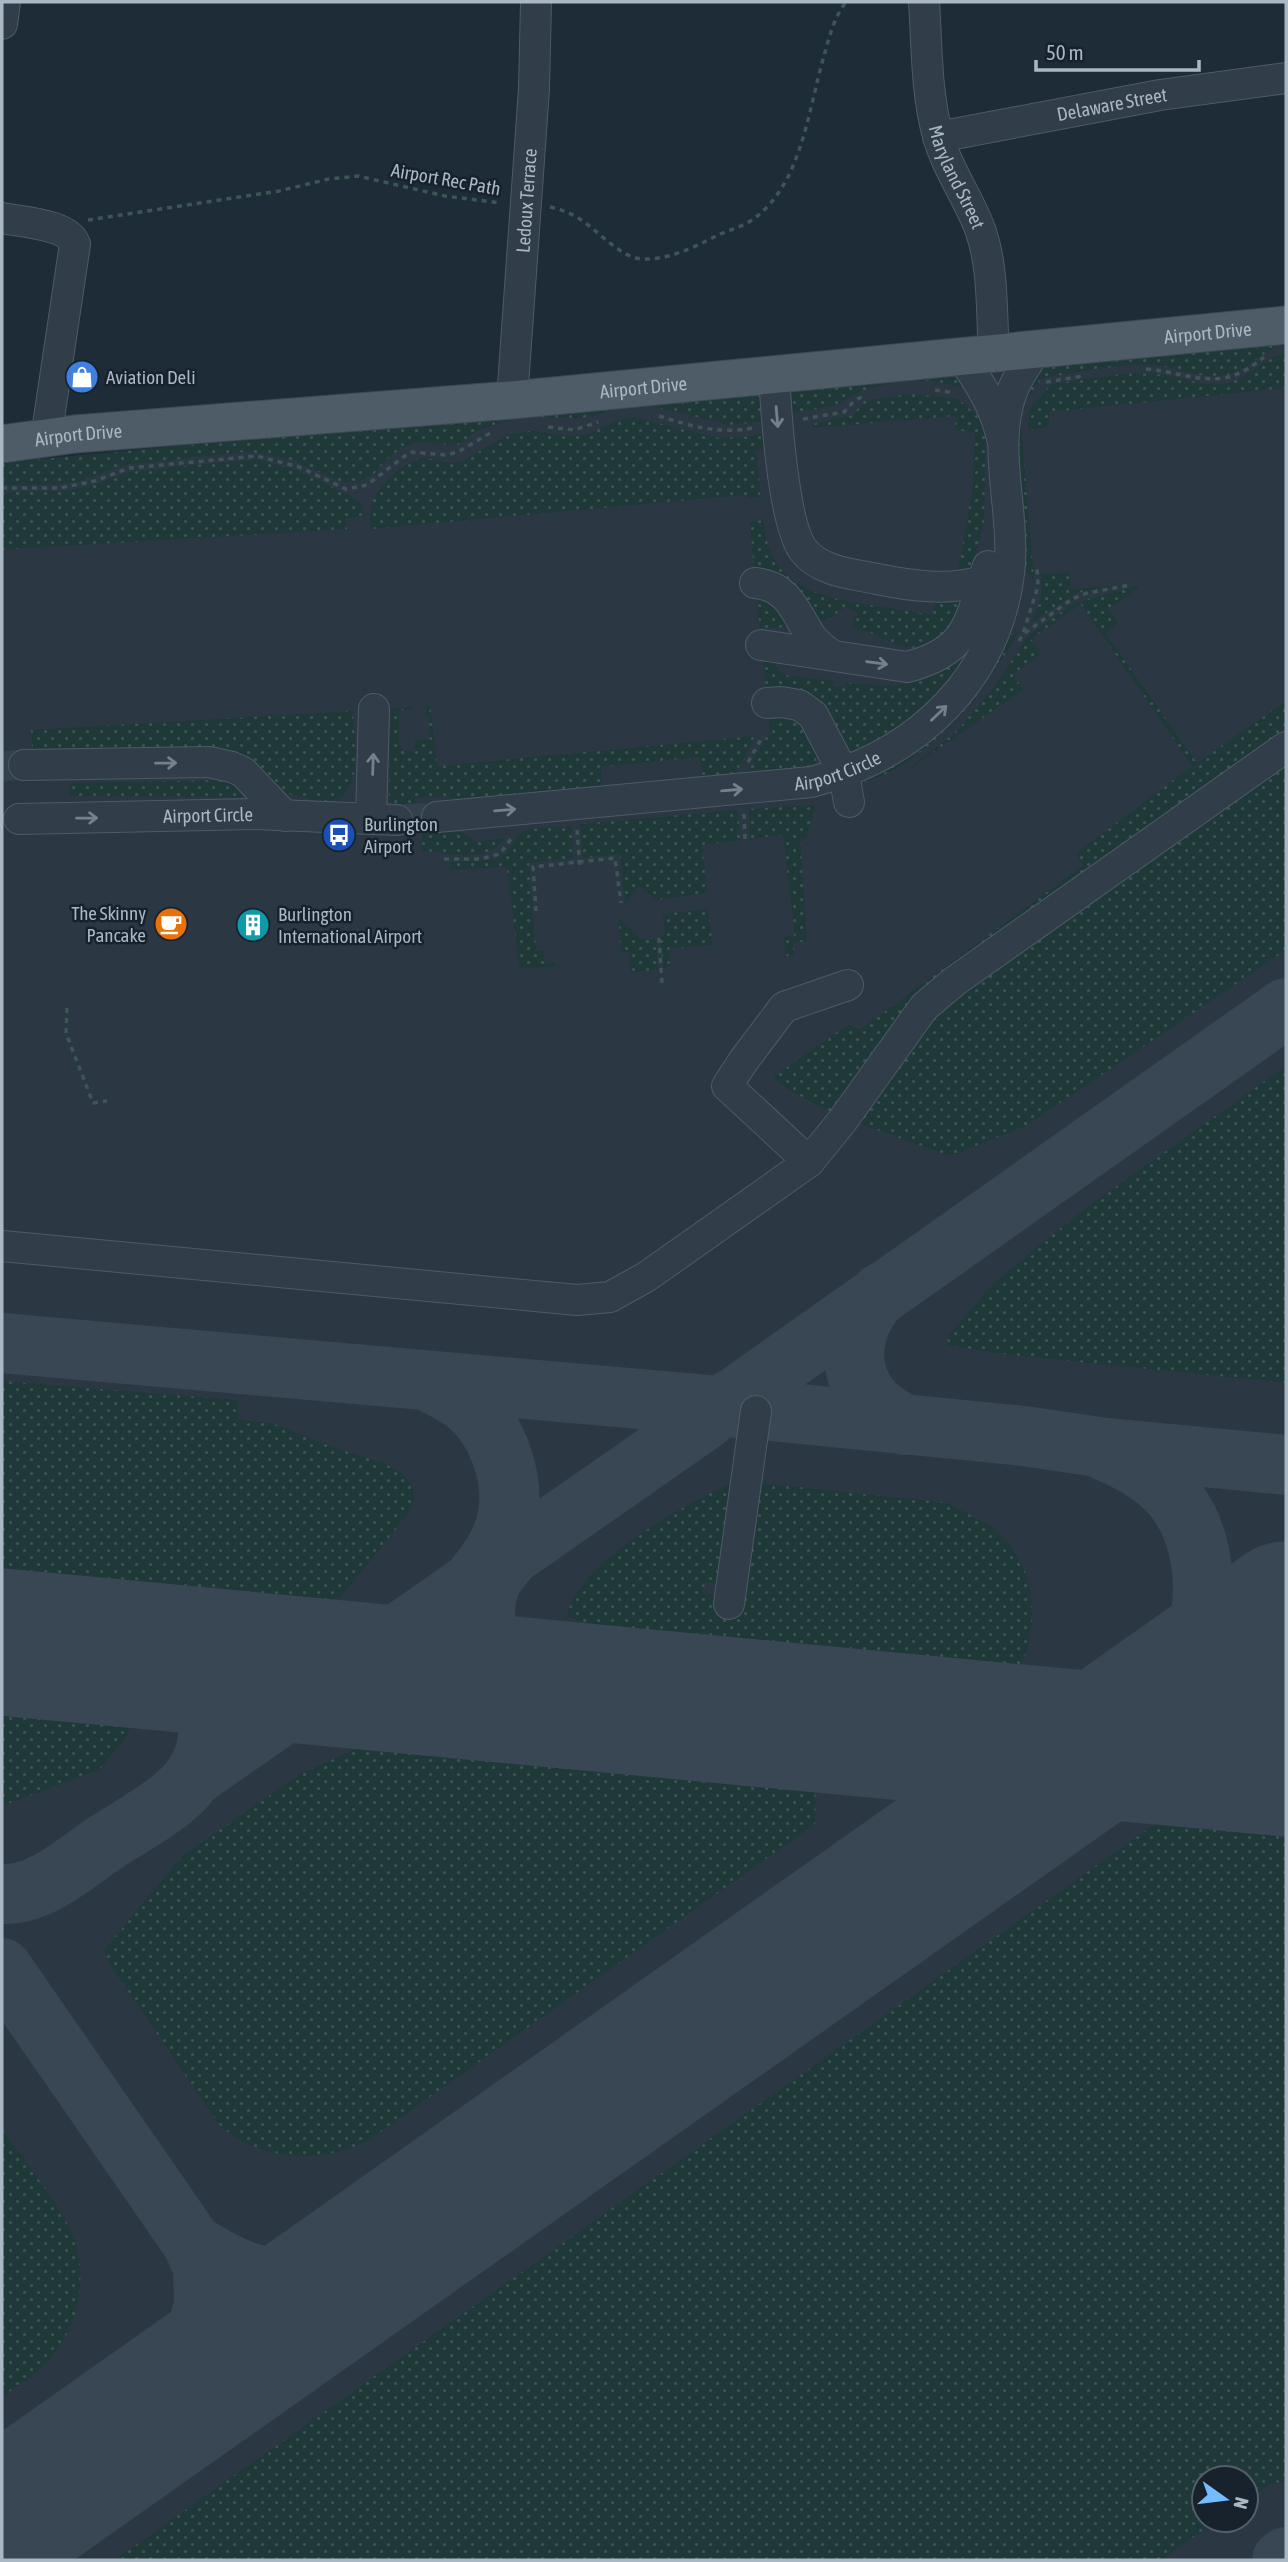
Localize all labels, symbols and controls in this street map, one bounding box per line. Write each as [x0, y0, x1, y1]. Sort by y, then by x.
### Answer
scale bar [1036, 28, 1199, 72]
text: 50 m [1046, 40, 1084, 64]
street label: Delaware Street [1055, 83, 1168, 125]
street label: Maryland Street [925, 123, 990, 232]
street label: Ledoux Terrace [511, 148, 541, 253]
street label: Airport Rec Path [390, 159, 502, 199]
street label: Airport Drive [1163, 317, 1252, 348]
shop icon: Aviation Deli [63, 358, 101, 396]
place label: Aviation Deli [106, 366, 196, 388]
street label: Airport Drive [599, 372, 688, 402]
one-way arrow [771, 405, 784, 428]
street label: Airport Drive [33, 419, 123, 450]
one-way arrow [865, 656, 888, 669]
one-way arrow [930, 704, 947, 721]
street label: Airport Circle [793, 746, 884, 794]
one-way arrow [366, 753, 379, 776]
one-way arrow [154, 756, 177, 769]
one-way arrow [720, 783, 743, 796]
street label: Airport Circle [163, 803, 253, 827]
one-way arrow [494, 804, 516, 817]
one-way arrow [75, 811, 98, 825]
place label: Burlington Airport [364, 813, 438, 857]
bus stop icon: Burlington Airport [320, 816, 358, 854]
place label: The Skinny Pancake [71, 902, 146, 946]
place label: Burlington International Airport [278, 903, 422, 947]
cafe icon: The Skinny Pancake [152, 905, 190, 943]
building icon: Burlington International Airport [234, 906, 272, 944]
north arrow [1190, 2464, 1260, 2534]
text: N [1229, 2495, 1254, 2511]

